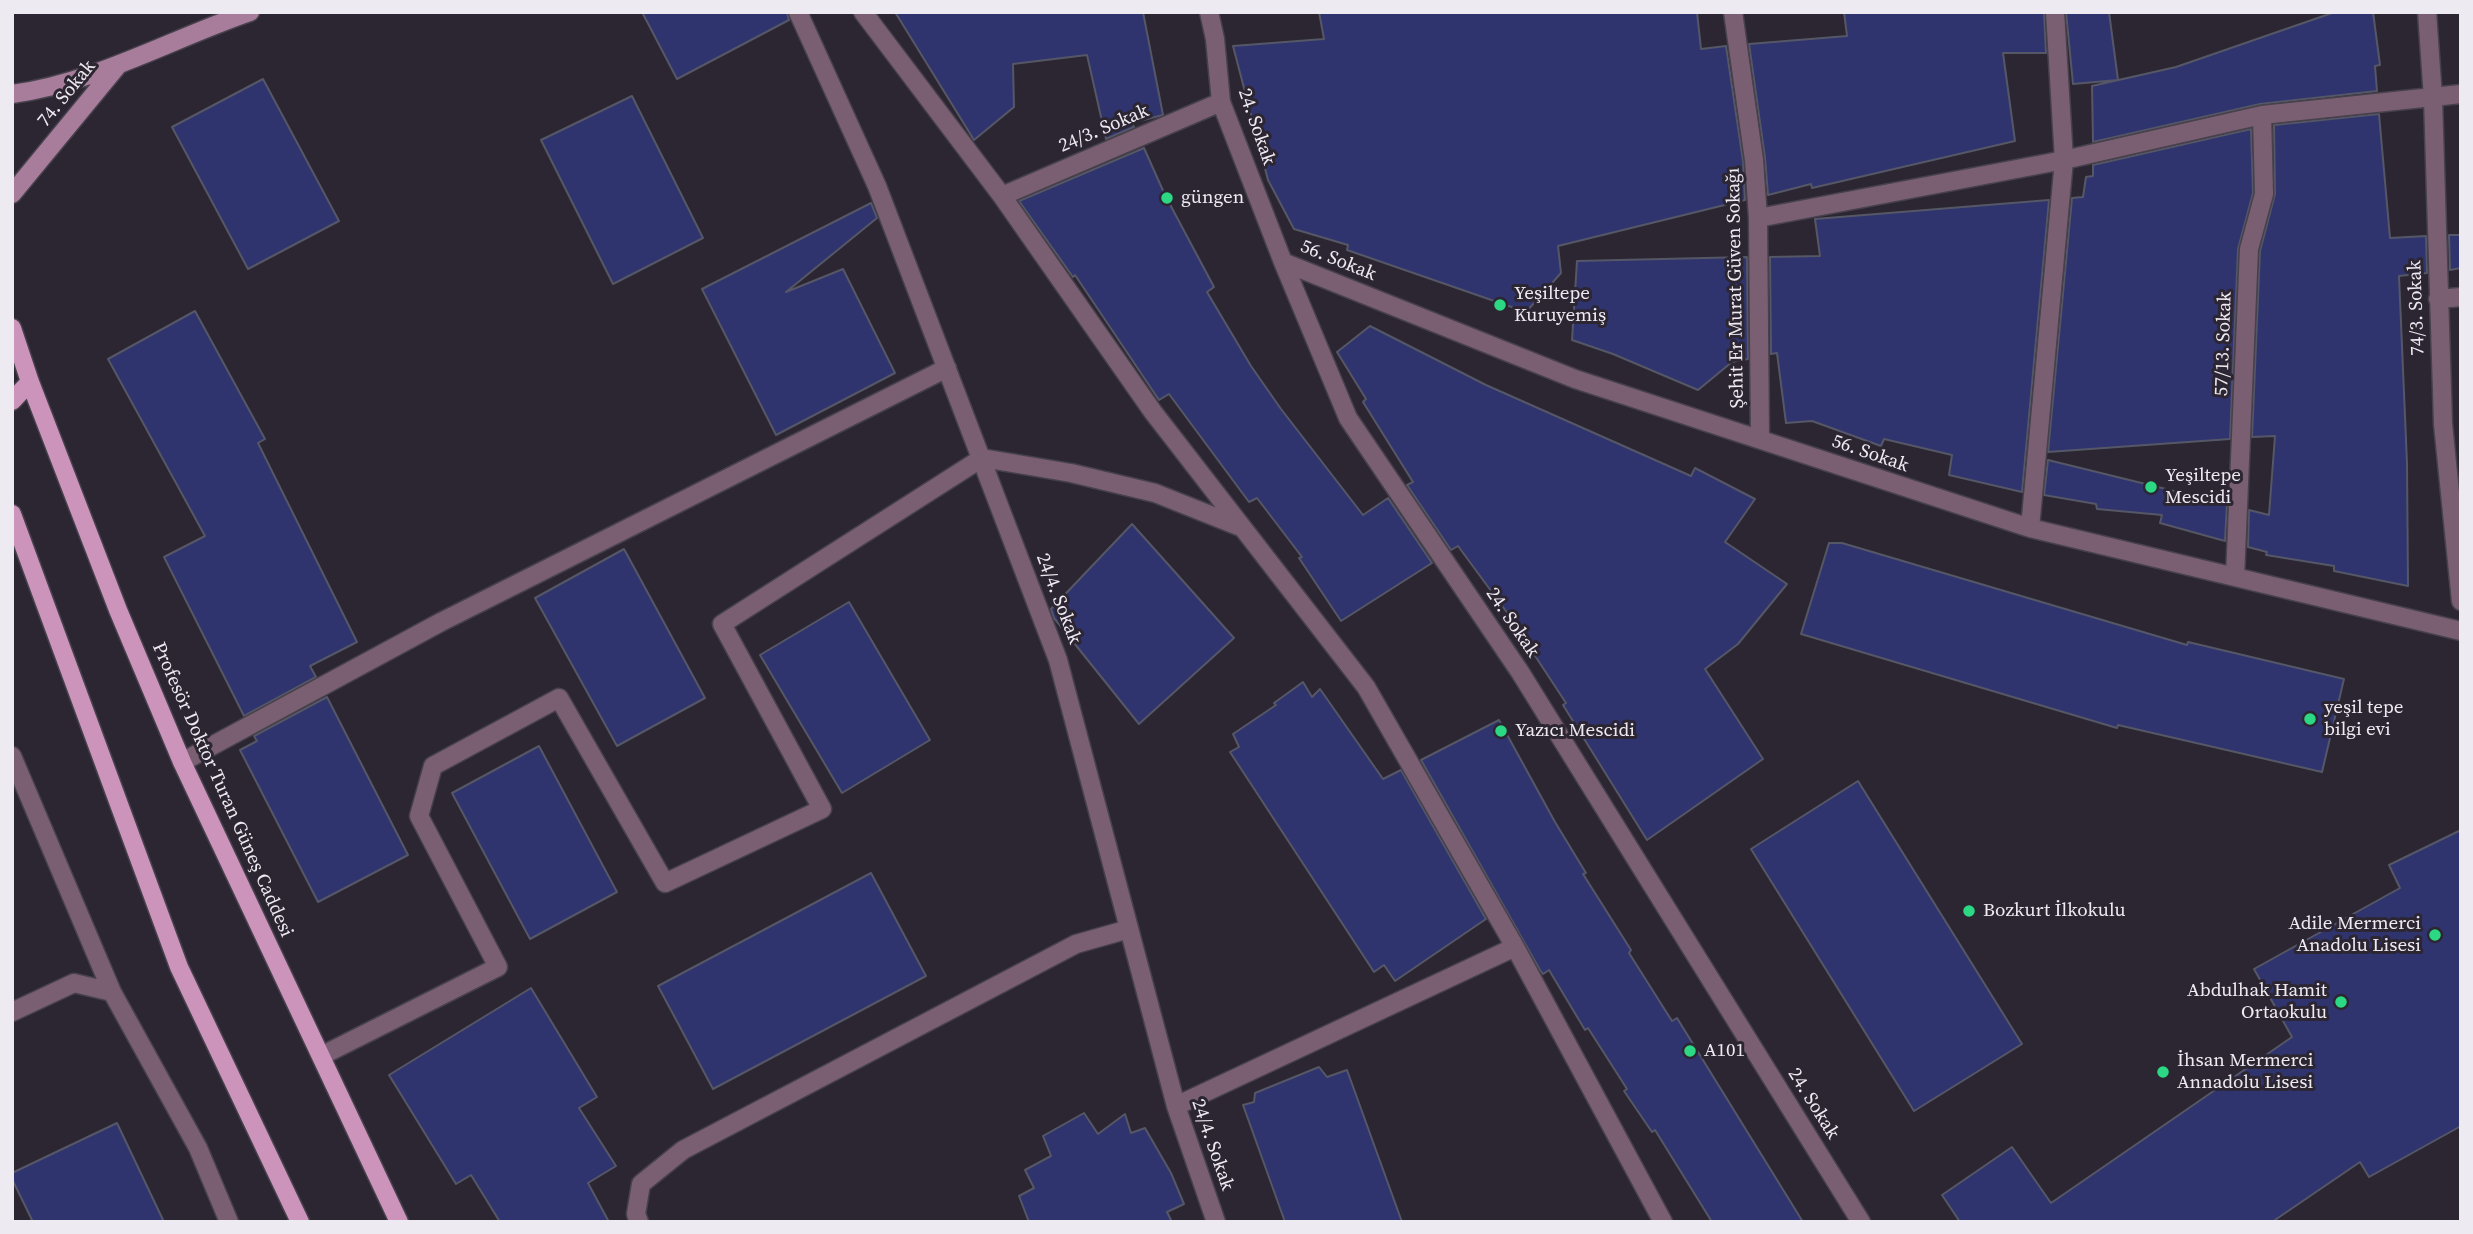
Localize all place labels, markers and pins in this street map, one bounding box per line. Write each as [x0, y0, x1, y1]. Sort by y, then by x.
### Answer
place label: güngen [1181, 187, 1244, 209]
marker: güngen [1159, 190, 1175, 206]
place label: Yeşiltepe Kuruyemiş [1514, 283, 1606, 327]
marker: Yeşiltepe Kuruyemiş [1492, 297, 1508, 313]
place label: Yeşiltepe Mescidi [2165, 465, 2241, 509]
marker: Yeşiltepe Mescidi [2143, 479, 2159, 495]
place label: yeşil tepe bilgi evi [2324, 697, 2403, 741]
marker: yeşil tepe bilgi evi [2302, 711, 2318, 727]
place label: Yazıcı Mescidi [1515, 720, 1635, 742]
marker: Yazıcı Mescidi [1493, 723, 1509, 739]
place label: Bozkurt İlkokulu [1983, 900, 2125, 922]
marker: Bozkurt İlkokulu [1961, 903, 1977, 919]
place label: Adile Mermerci Anadolu Lisesi [2288, 913, 2421, 957]
marker: Adile Mermerci Anadolu Lisesi [2427, 927, 2443, 943]
place label: Abdulhak Hamit Ortaokulu [2187, 980, 2327, 1024]
marker: Abdulhak Hamit Ortaokulu [2333, 994, 2349, 1010]
place label: A101 [1704, 1040, 1745, 1062]
marker: A101 [1682, 1043, 1698, 1059]
place label: İhsan Mermerci Annadolu Lisesi [2177, 1050, 2313, 1094]
marker: İhsan Mermerci Annadolu Lisesi [2155, 1064, 2171, 1080]

